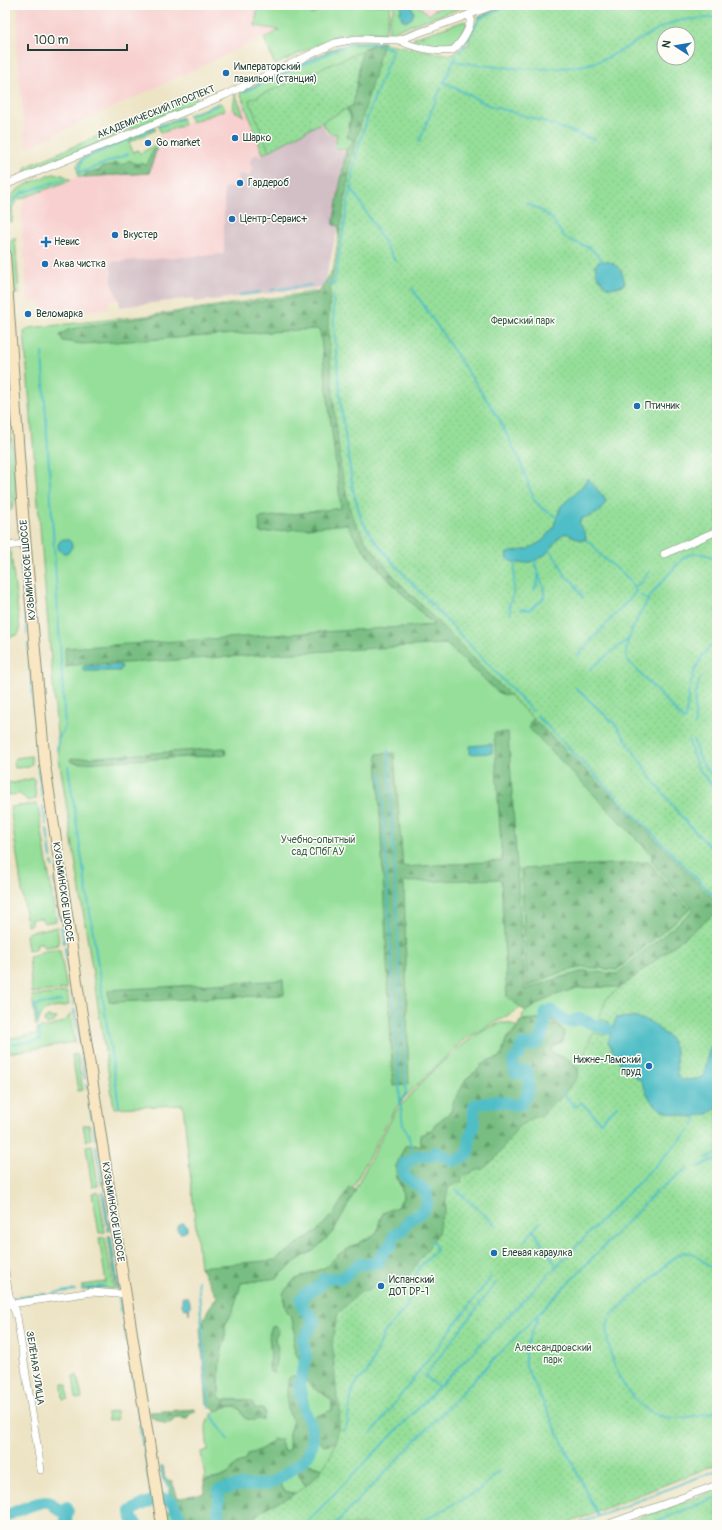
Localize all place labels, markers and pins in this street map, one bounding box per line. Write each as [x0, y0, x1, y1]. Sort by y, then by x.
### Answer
place label: Императорский павильон (станция) [234, 61, 317, 85]
marker: Императорский павильон (станция) [221, 68, 231, 78]
place label: Шарко [243, 132, 272, 144]
marker: Шарко [230, 133, 240, 143]
place label: Go market [156, 137, 201, 149]
marker: Go market [143, 138, 153, 148]
place label: Гардероб [248, 177, 289, 189]
marker: Гардероб [235, 178, 245, 188]
place label: Центр-Сервис+ [240, 213, 307, 225]
marker: Центр-Сервис+ [227, 214, 237, 224]
place label: Вкустер [123, 229, 158, 241]
marker: Вкустер [110, 230, 120, 240]
place label: Невис [54, 236, 80, 248]
marker: Невис [41, 237, 51, 247]
place label: Аква чистка [53, 258, 106, 270]
marker: Аква чистка [40, 259, 50, 269]
place label: Веломарка [36, 308, 83, 320]
marker: Веломарка [23, 309, 33, 319]
place label: Птичник [645, 400, 680, 412]
marker: Птичник [632, 401, 642, 411]
place label: Нижне-Ламский пруд [573, 1054, 641, 1078]
marker: Нижне-Ламский пруд [644, 1061, 654, 1071]
place label: Елевая караулка [502, 1247, 573, 1259]
marker: Елевая караулка [489, 1248, 499, 1258]
place label: Испанский ДОТ DP-1 [388, 1274, 434, 1298]
marker: Испанский ДОТ DP-1 [376, 1281, 386, 1291]

